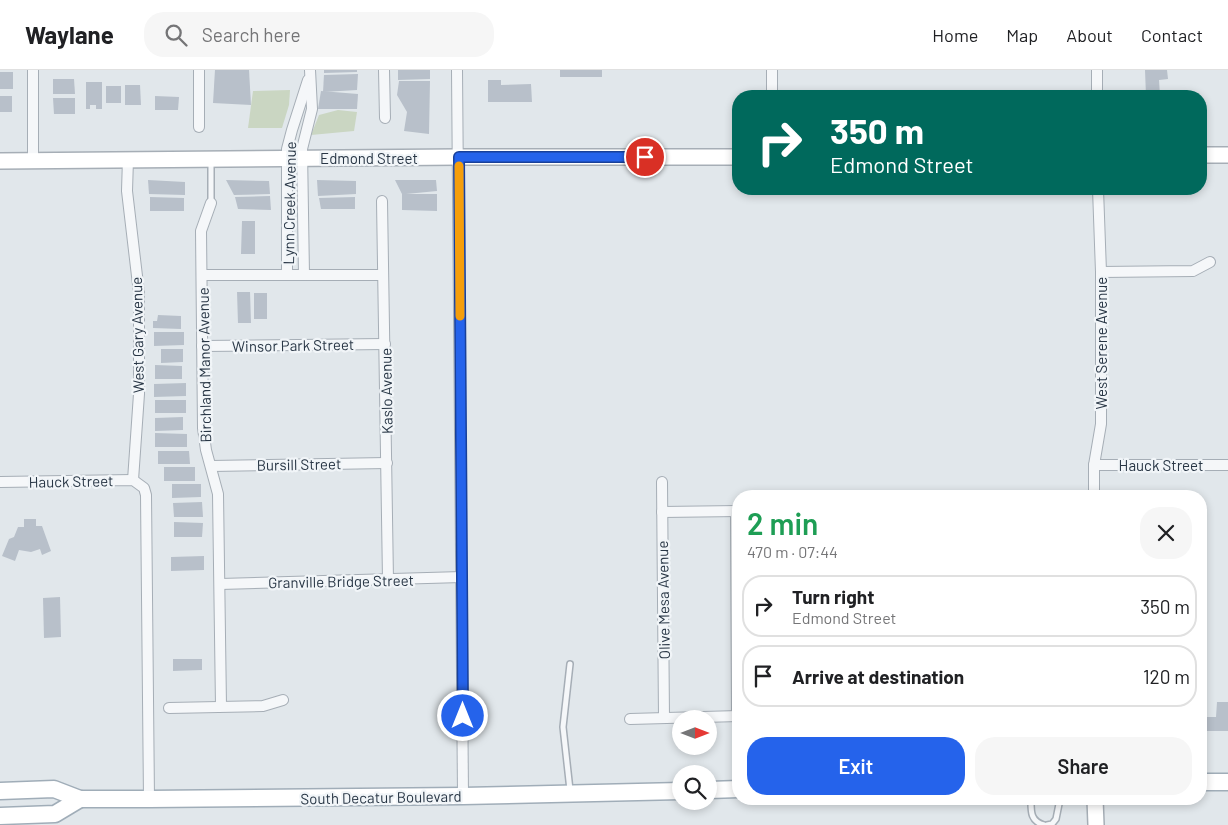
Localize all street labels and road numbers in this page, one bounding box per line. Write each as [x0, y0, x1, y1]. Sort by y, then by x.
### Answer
street label: Lynn Creek Avenue [279, 141, 299, 265]
street label: Edmond Street [320, 149, 418, 167]
street label: West Gary Avenue [127, 277, 147, 393]
street label: West Serene Avenue [1092, 277, 1110, 409]
street label: Birchland Manor Avenue [194, 287, 214, 443]
street label: Winsor Park Street [232, 335, 354, 355]
street label: Kaslo Avenue [376, 348, 396, 434]
street label: Bursill Street [257, 454, 341, 474]
street label: Hauck Street [1119, 456, 1203, 474]
street label: Hauck Street [28, 471, 114, 491]
street label: Olive Mesa Avenue [653, 541, 673, 659]
street label: Granville Bridge Street [268, 571, 414, 591]
street label: South Decatur Boulevard [300, 787, 462, 807]

